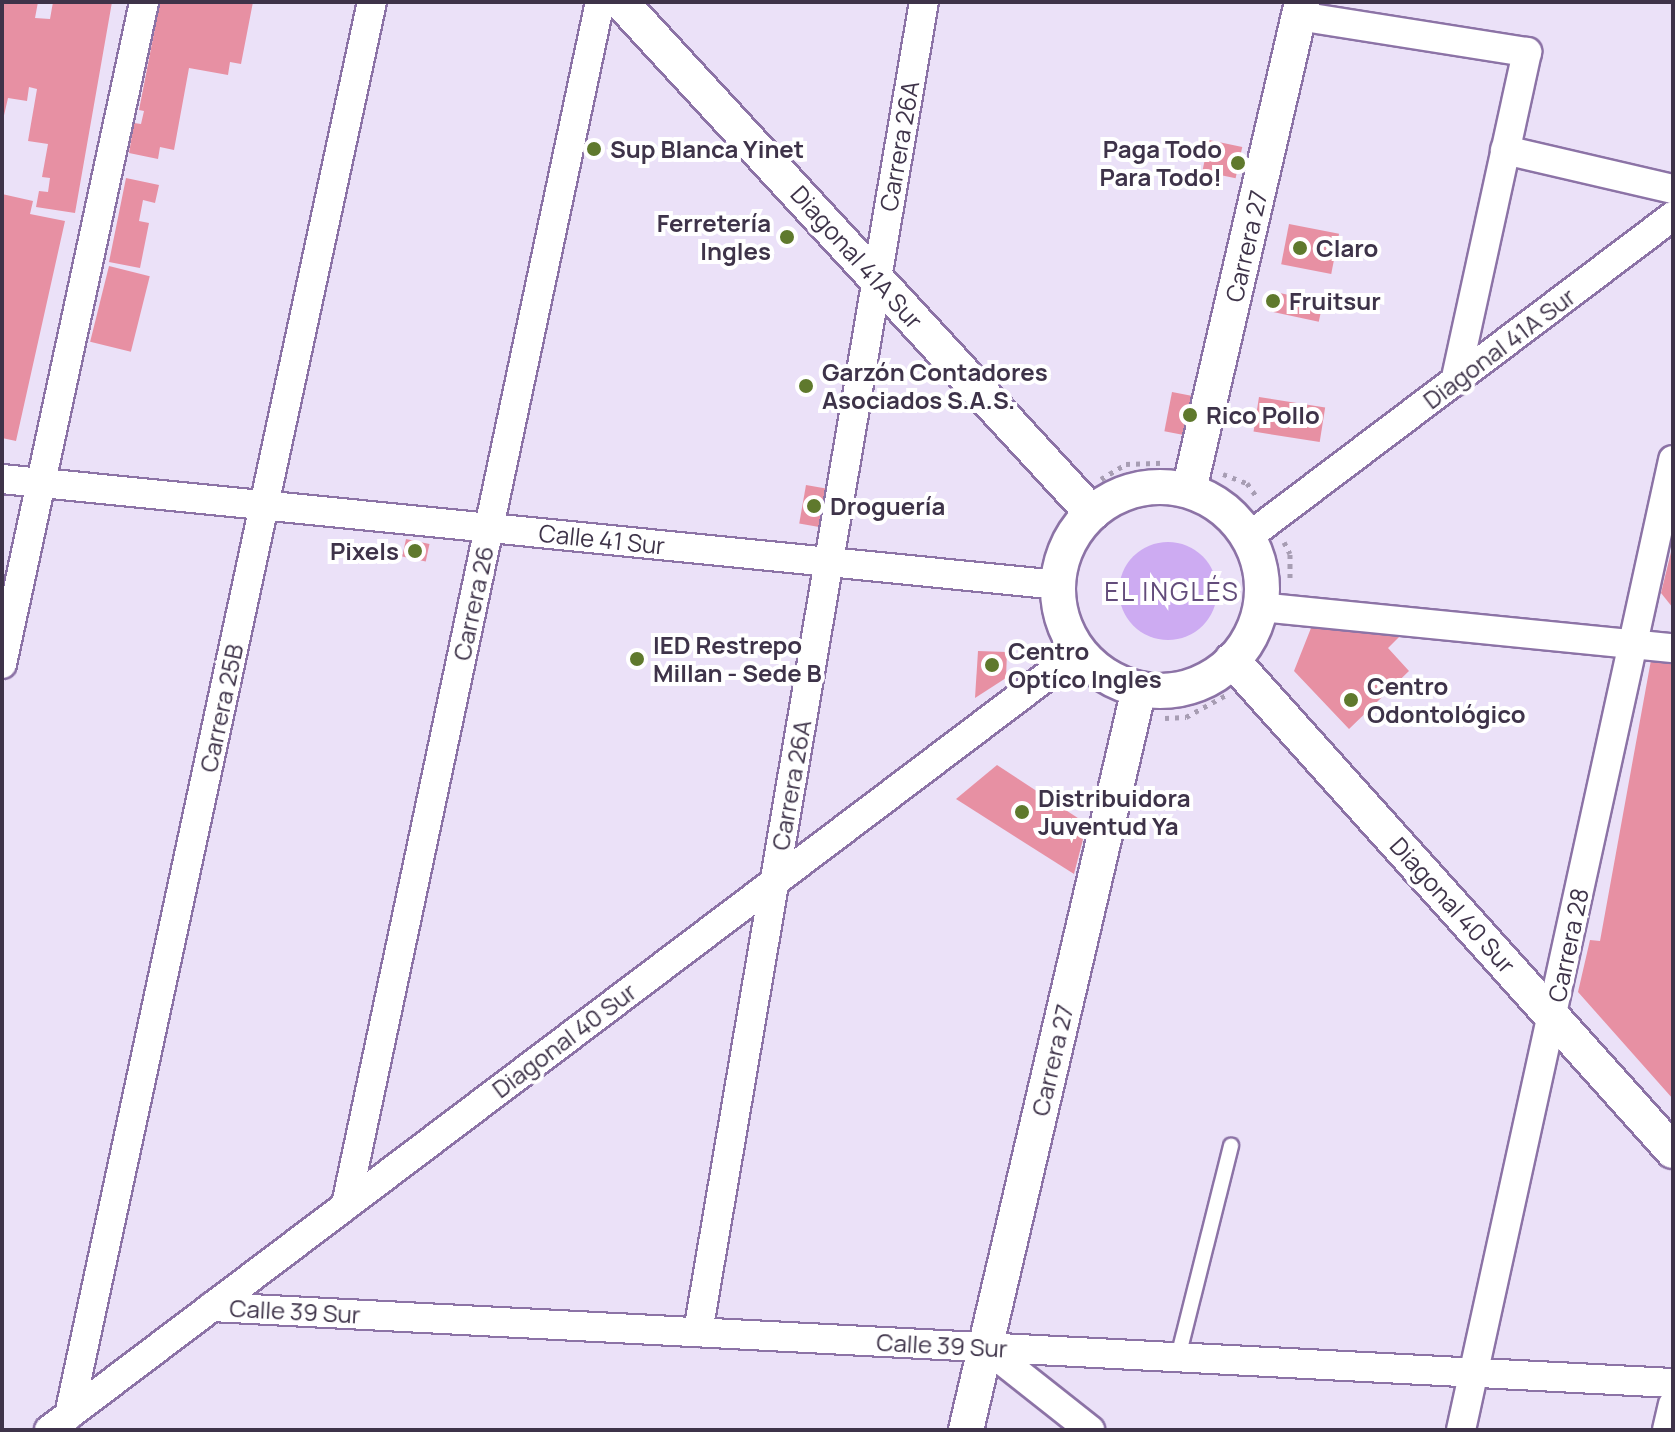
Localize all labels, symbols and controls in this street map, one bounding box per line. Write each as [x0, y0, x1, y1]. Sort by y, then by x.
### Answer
street label: Carrera 26A [873, 79, 925, 213]
place label: Sup Blanca Yinet [610, 135, 804, 163]
place label: Paga Todo Para Todo! [1100, 135, 1222, 191]
marker: Sup Blanca Yinet [585, 140, 603, 158]
marker: Paga Todo Para Todo! [1229, 154, 1247, 172]
street label: Diagonal 41A Sur [785, 179, 929, 335]
street label: Carrera 27 [1219, 187, 1273, 305]
place label: Ferretería Ingles [657, 209, 771, 265]
marker: Ferretería Ingles [778, 228, 796, 246]
place label: Claro [1316, 234, 1378, 262]
marker: Claro [1291, 239, 1309, 257]
street label: Diagonal 41A Sur [1417, 282, 1581, 414]
place label: Fruitsur [1289, 287, 1381, 315]
marker: Fruitsur [1264, 292, 1282, 310]
place label: Garzón Contadores Asociados S.A.S. [822, 358, 1048, 414]
marker: Garzón Contadores Asociados S.A.S. [797, 377, 815, 395]
place label: Rico Pollo [1206, 401, 1320, 429]
marker: Rico Pollo [1181, 406, 1199, 424]
place label: Droguería [830, 492, 945, 520]
marker: Droguería [805, 497, 823, 515]
street label: Calle 41 Sur [538, 518, 666, 560]
place label: Pixels [330, 537, 399, 565]
marker: Pixels [406, 542, 424, 560]
street label: Carrera 26 [447, 543, 499, 663]
district label: EL INGLÉS [1104, 576, 1240, 608]
place label: IED Restrepo Millan - Sede B [653, 631, 822, 687]
place label: Centro Optíco Ingles [1008, 637, 1162, 693]
street label: Carrera 25B [193, 641, 249, 775]
marker: IED Restrepo Millan - Sede B [628, 650, 646, 668]
marker: Centro Optíco Ingles [983, 656, 1001, 674]
place label: Centro Odontológico [1367, 672, 1526, 728]
marker: Centro Odontológico [1342, 691, 1360, 709]
street label: Carrera 26A [765, 718, 817, 852]
place label: Distribuidora Juventud Ya [1038, 784, 1191, 840]
marker: Distribuidora Juventud Ya [1013, 803, 1031, 821]
street label: Diagonal 40 Sur [1385, 831, 1521, 979]
street label: Carrera 28 [1542, 886, 1594, 1004]
street label: Diagonal 40 Sur [486, 977, 642, 1103]
street label: Carrera 27 [1025, 1001, 1079, 1119]
street label: Calle 39 Sur [229, 1293, 361, 1329]
street label: Calle 39 Sur [876, 1327, 1008, 1363]

